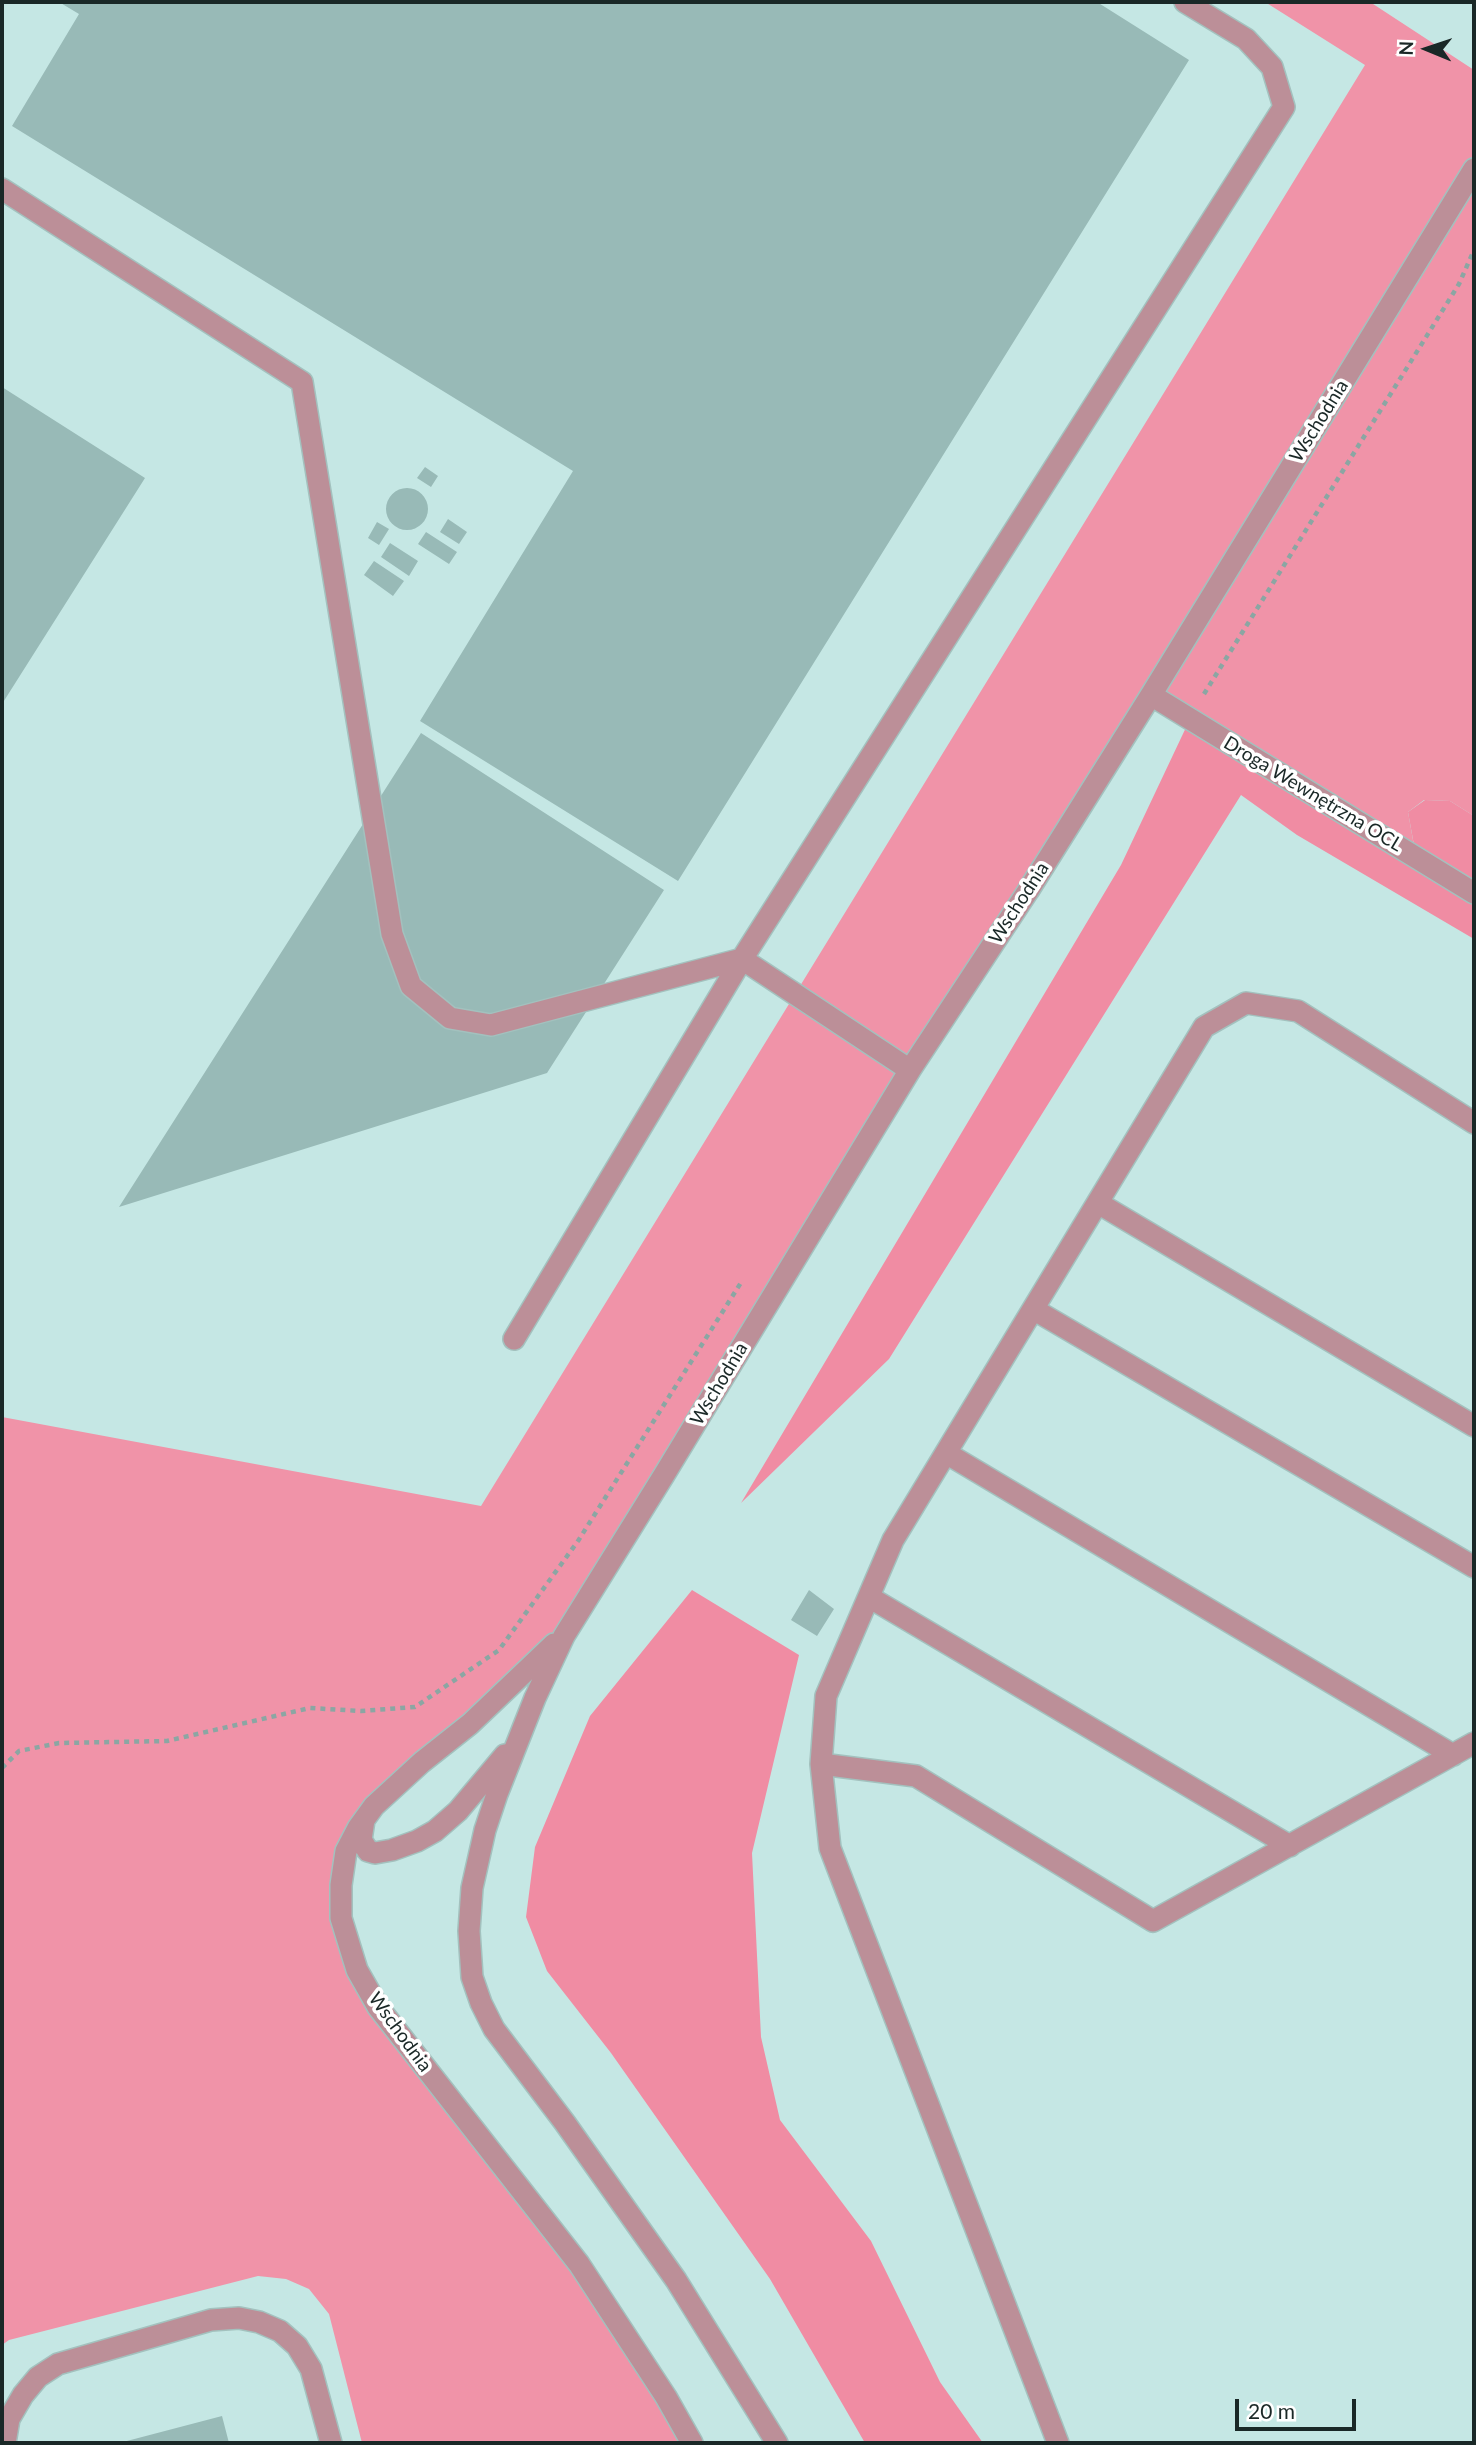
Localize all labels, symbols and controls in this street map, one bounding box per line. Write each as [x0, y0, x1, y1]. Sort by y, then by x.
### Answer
north arrow [1392, 14, 1462, 84]
text: N [1394, 41, 1417, 56]
street label: Wschodnia [1285, 376, 1353, 466]
street label: Droga Wewnętrzna OCL [1219, 732, 1407, 856]
street label: Wschodnia [984, 858, 1054, 948]
street label: Wschodnia [685, 1338, 753, 1430]
street label: Wschodnia [364, 1988, 436, 2076]
scale bar [1238, 2386, 1359, 2430]
text: 20 m [1248, 2398, 1295, 2423]

